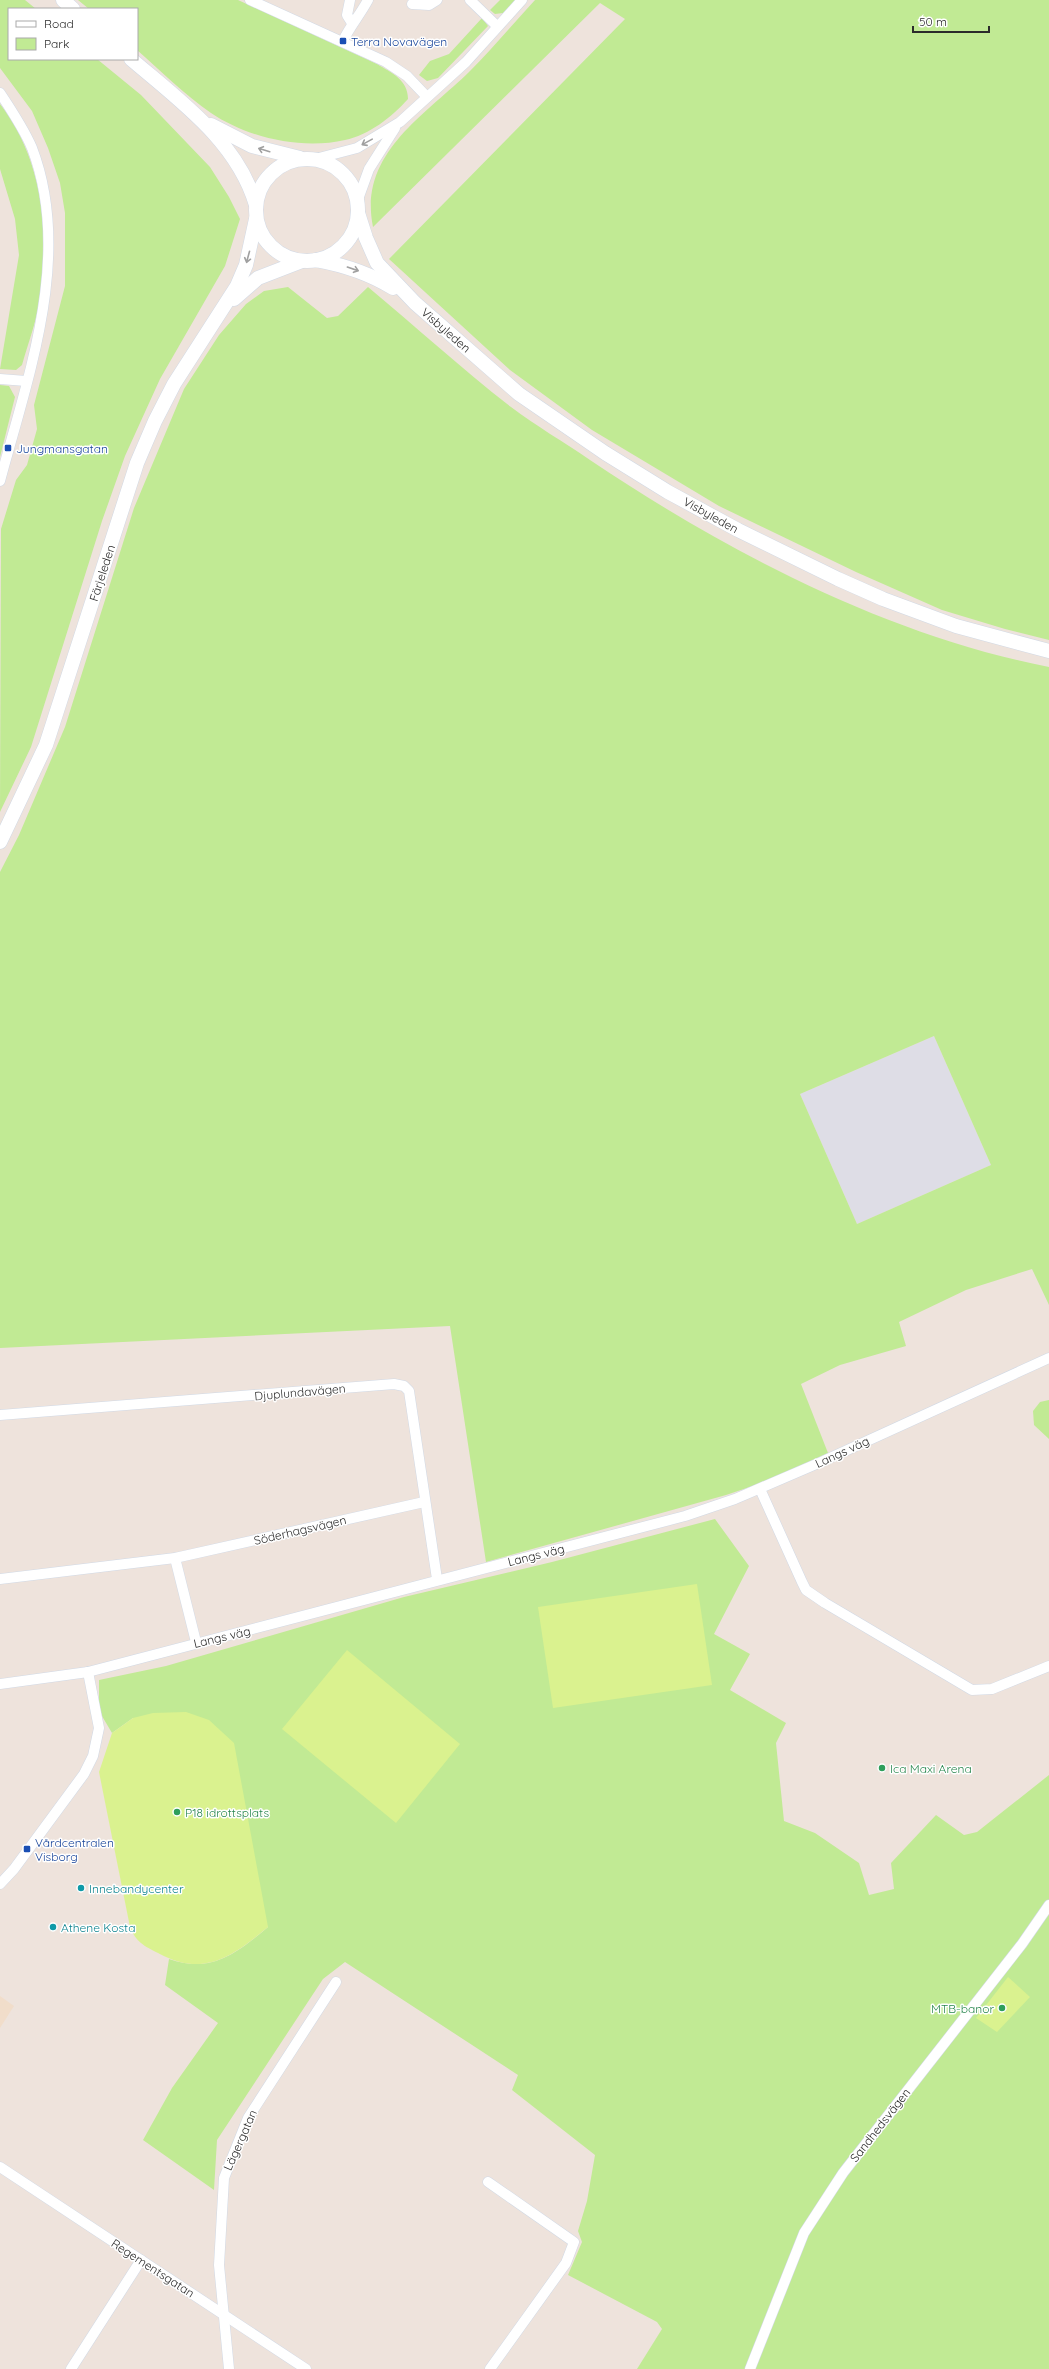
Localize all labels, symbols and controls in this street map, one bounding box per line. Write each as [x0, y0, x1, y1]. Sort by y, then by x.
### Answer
legend [8, 8, 138, 60]
scale bar [913, 8, 989, 34]
text: 50 m [919, 14, 947, 29]
text: Road [44, 16, 74, 31]
place label: Terra Novavägen [351, 34, 447, 49]
text: Park [44, 36, 69, 51]
marker: Terra Novavägen [338, 36, 348, 46]
one-way arrow [362, 139, 374, 147]
one-way arrow [257, 146, 270, 153]
one-way arrow [244, 250, 252, 263]
one-way arrow [347, 266, 360, 273]
street label: Visbyleden [418, 304, 474, 356]
place label: Jungmansgatan [16, 441, 108, 456]
marker: Jungmansgatan [3, 443, 13, 453]
street label: Visbyleden [681, 494, 741, 536]
street label: Färjeleden [86, 543, 118, 603]
street label: Djuplundavägen [254, 1381, 346, 1403]
street label: Langs väg [813, 1433, 871, 1471]
street label: Söderhagsvägen [252, 1512, 348, 1548]
street label: Langs väg [506, 1541, 566, 1569]
street label: Langs väg [192, 1623, 252, 1651]
place label: Ica Maxi Arena [890, 1761, 972, 1776]
marker: Ica Maxi Arena [877, 1763, 887, 1773]
place label: P18 idrottsplats [185, 1805, 269, 1820]
marker: P18 idrottsplats [172, 1807, 182, 1817]
place label: Vårdcentralen Visborg [35, 1835, 114, 1864]
marker: Vårdcentralen Visborg [22, 1844, 32, 1854]
place label: Innebandycenter [89, 1881, 184, 1896]
marker: Innebandycenter [76, 1883, 86, 1893]
place label: Athene Kosta [61, 1920, 135, 1935]
marker: Athene Kosta [48, 1922, 58, 1932]
place label: MTB-banor [931, 2001, 994, 2016]
marker: MTB-banor [997, 2003, 1007, 2013]
street label: Sandhedsvägen [847, 2085, 913, 2165]
street label: Lägergatan [220, 2107, 260, 2173]
street label: Regementsgatan [109, 2235, 197, 2301]

